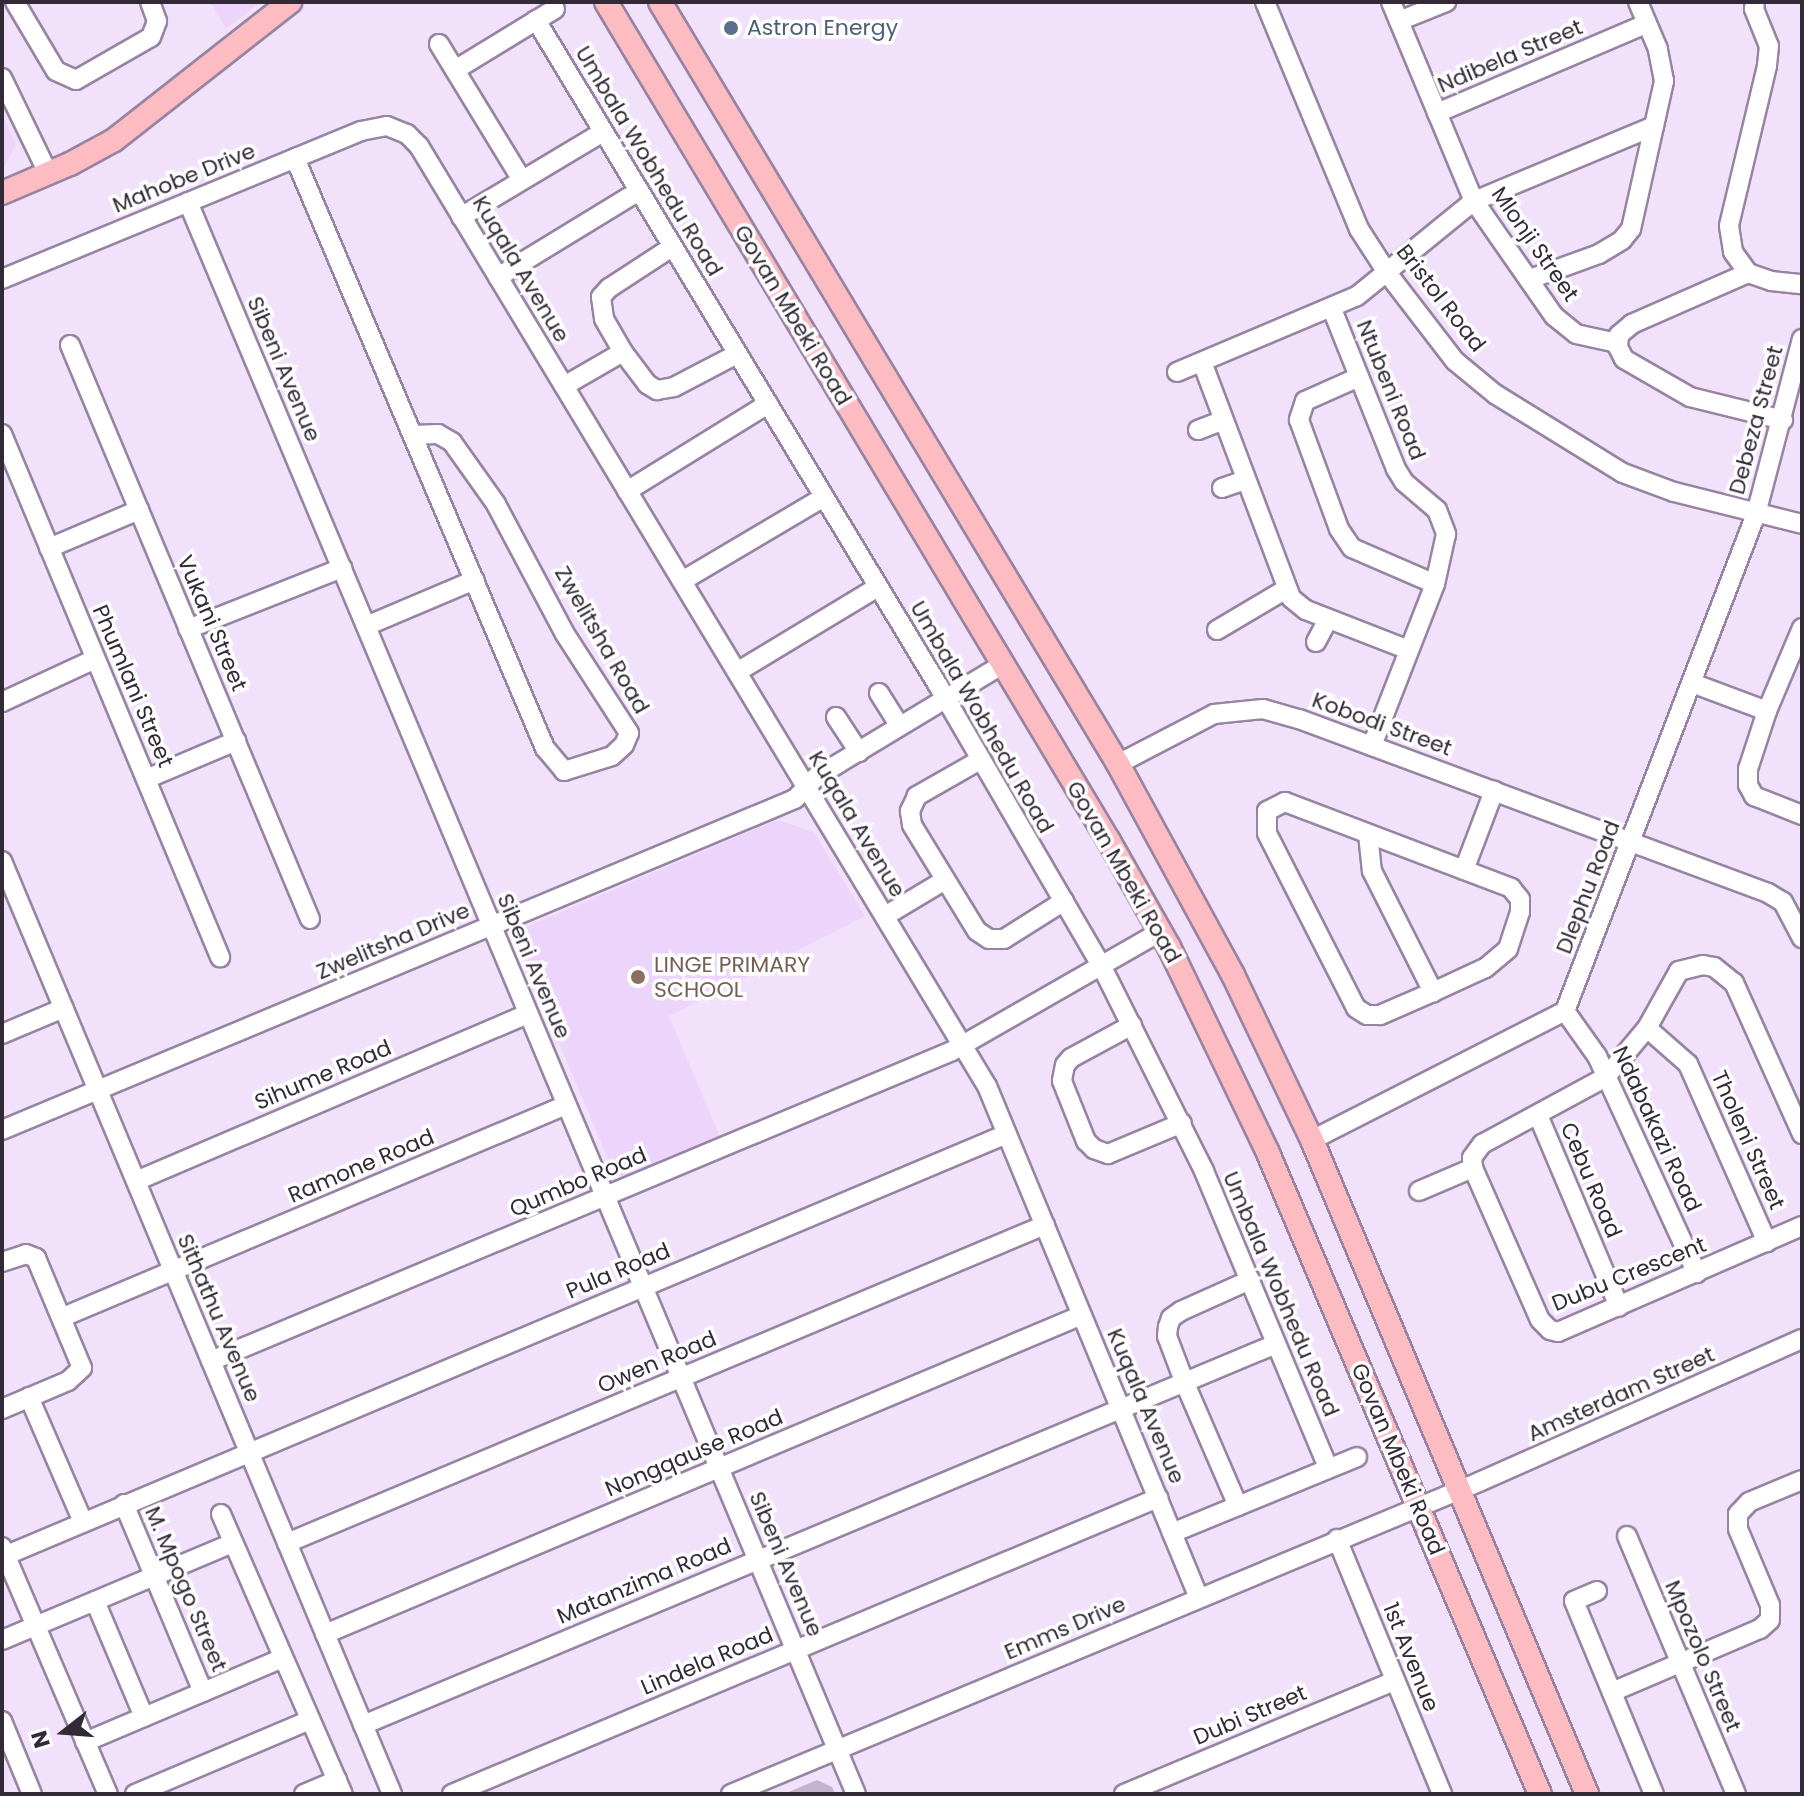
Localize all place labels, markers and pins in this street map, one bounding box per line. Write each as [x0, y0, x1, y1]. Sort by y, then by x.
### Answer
place label: Astron Energy [747, 15, 898, 41]
marker: Astron Energy [722, 19, 740, 37]
place label: LINGE PRIMARY SCHOOL [654, 951, 810, 1002]
marker: LINGE PRIMARY SCHOOL [629, 968, 647, 986]

